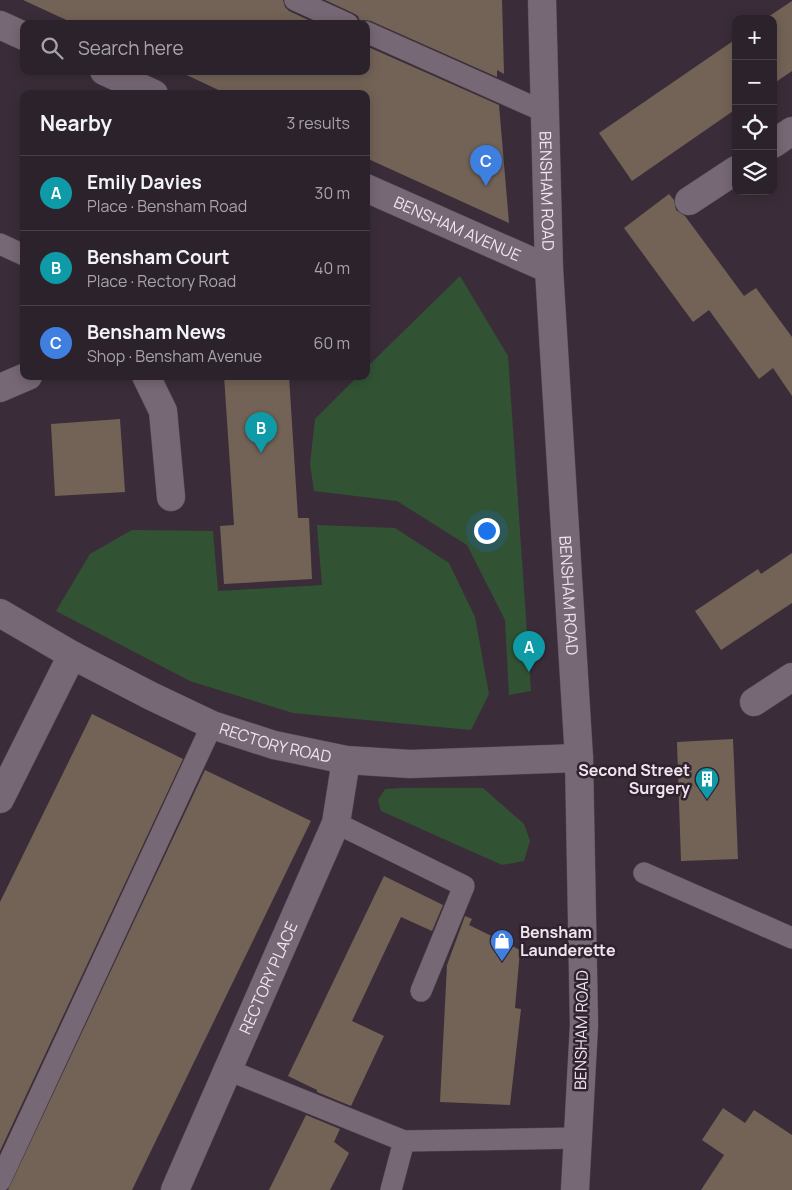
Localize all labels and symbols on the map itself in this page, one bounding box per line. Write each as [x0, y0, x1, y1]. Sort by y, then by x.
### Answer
street label: BENSHAM ROAD [534, 131, 560, 251]
pin: C [470, 145, 502, 186]
street label: BENSHAM AVENUE [391, 191, 524, 266]
pin: B [245, 412, 277, 453]
your location [474, 518, 500, 544]
street label: BENSHAM ROAD [554, 535, 584, 656]
pin: A [513, 631, 545, 672]
street label: RECTORY ROAD [217, 717, 334, 768]
place label: Second Street Surgery [578, 759, 690, 799]
building icon: Second Street Surgery [694, 766, 720, 800]
street label: RECTORY PLACE [234, 918, 303, 1037]
place label: Bensham Launderette [520, 921, 616, 961]
shop icon: Bensham Launderette [489, 928, 515, 962]
street label: BENSHAM ROAD [569, 970, 593, 1090]

